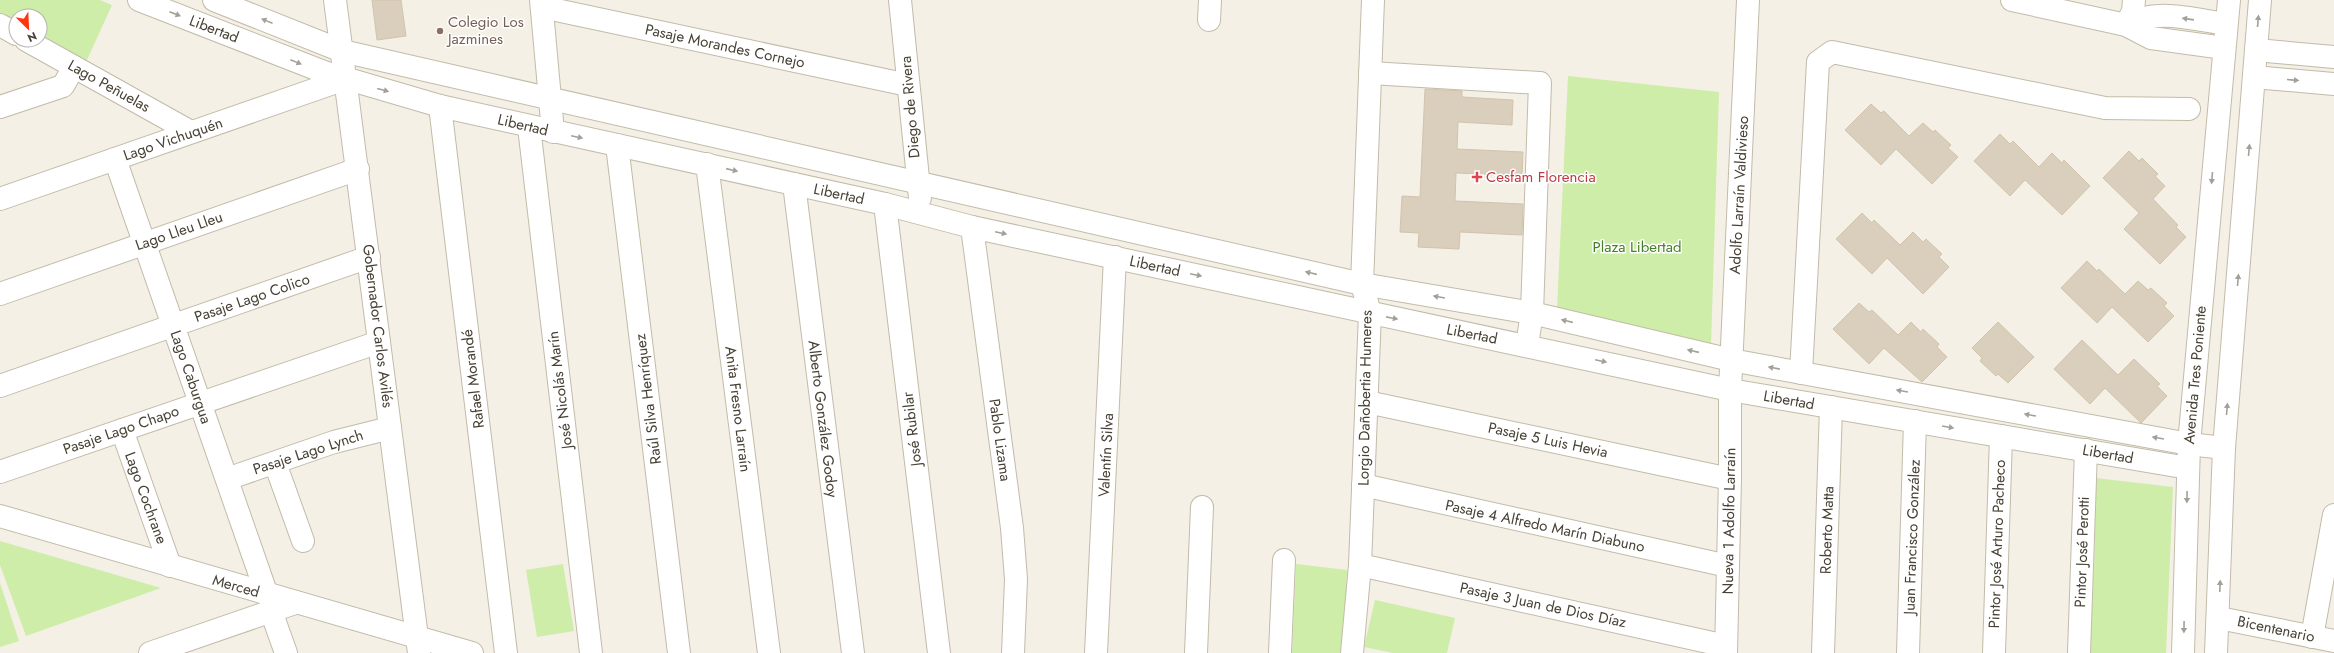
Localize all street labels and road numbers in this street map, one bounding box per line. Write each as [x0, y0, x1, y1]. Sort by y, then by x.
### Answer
street label: Libertad [186, 10, 242, 48]
street label: Pasaje Morandes Cornejo [643, 18, 807, 74]
street label: Lago Peñuelas [64, 54, 154, 118]
street label: Diego de Rivera [895, 55, 925, 159]
street label: Libertad [495, 108, 551, 142]
street label: Lago Vichuquén [120, 112, 226, 166]
street label: Adolfo Larraín Valdivieso [1724, 115, 1754, 275]
street label: Libertad [812, 178, 866, 210]
street label: Lago Lleu Lleu [132, 206, 226, 256]
street label: Gobernador Carlos Avilés [357, 243, 399, 409]
street label: Libertad [1128, 250, 1182, 282]
street label: Pasaje Lago Colico [191, 268, 313, 328]
street label: Avenida Tres Poniente [2178, 305, 2212, 445]
street label: Lorgio Dañobertia Humeres [1352, 310, 1378, 486]
street label: Libertad [1445, 318, 1499, 350]
street label: Lago Caburgua [165, 327, 217, 427]
street label: Rafael Morandé [456, 328, 490, 430]
street label: José Nicolás Marín [542, 330, 578, 452]
street label: Raúl Silva Henríquez [629, 332, 667, 466]
street label: Alberto González Godoy [802, 339, 844, 499]
street label: Anita Fresno Larraín [719, 345, 757, 473]
street label: Libertad [1762, 385, 1816, 415]
street label: José Rubilar [896, 390, 928, 469]
street label: Pablo Lizama [983, 397, 1017, 483]
street label: Pasaje Lago Chapo [60, 400, 182, 460]
street label: Valentín Silva [1093, 413, 1119, 497]
street label: Pasaje 5 Luis Hevia [1486, 417, 1610, 463]
street label: Pasaje Lago Lynch [250, 424, 366, 480]
street label: Libertad [2081, 439, 2135, 469]
street label: Nueva 1 Adolfo Larraín [1717, 447, 1741, 595]
street label: Lago Cochrane [119, 449, 173, 547]
street label: Juan Francisco González [1898, 459, 1926, 617]
street label: Pintor José Arturo Pacheco [1983, 459, 2011, 629]
street label: Roberto Matta [1814, 486, 1840, 574]
street label: Pasaje 4 Alfredo Marín Diabuno [1443, 494, 1647, 558]
street label: Pintor José Perotti [2069, 496, 2095, 608]
street label: Merced [210, 569, 262, 603]
street label: Pasaje 3 Juan de Dios Díaz [1458, 577, 1628, 633]
street label: Bicentenario [2235, 610, 2317, 648]

